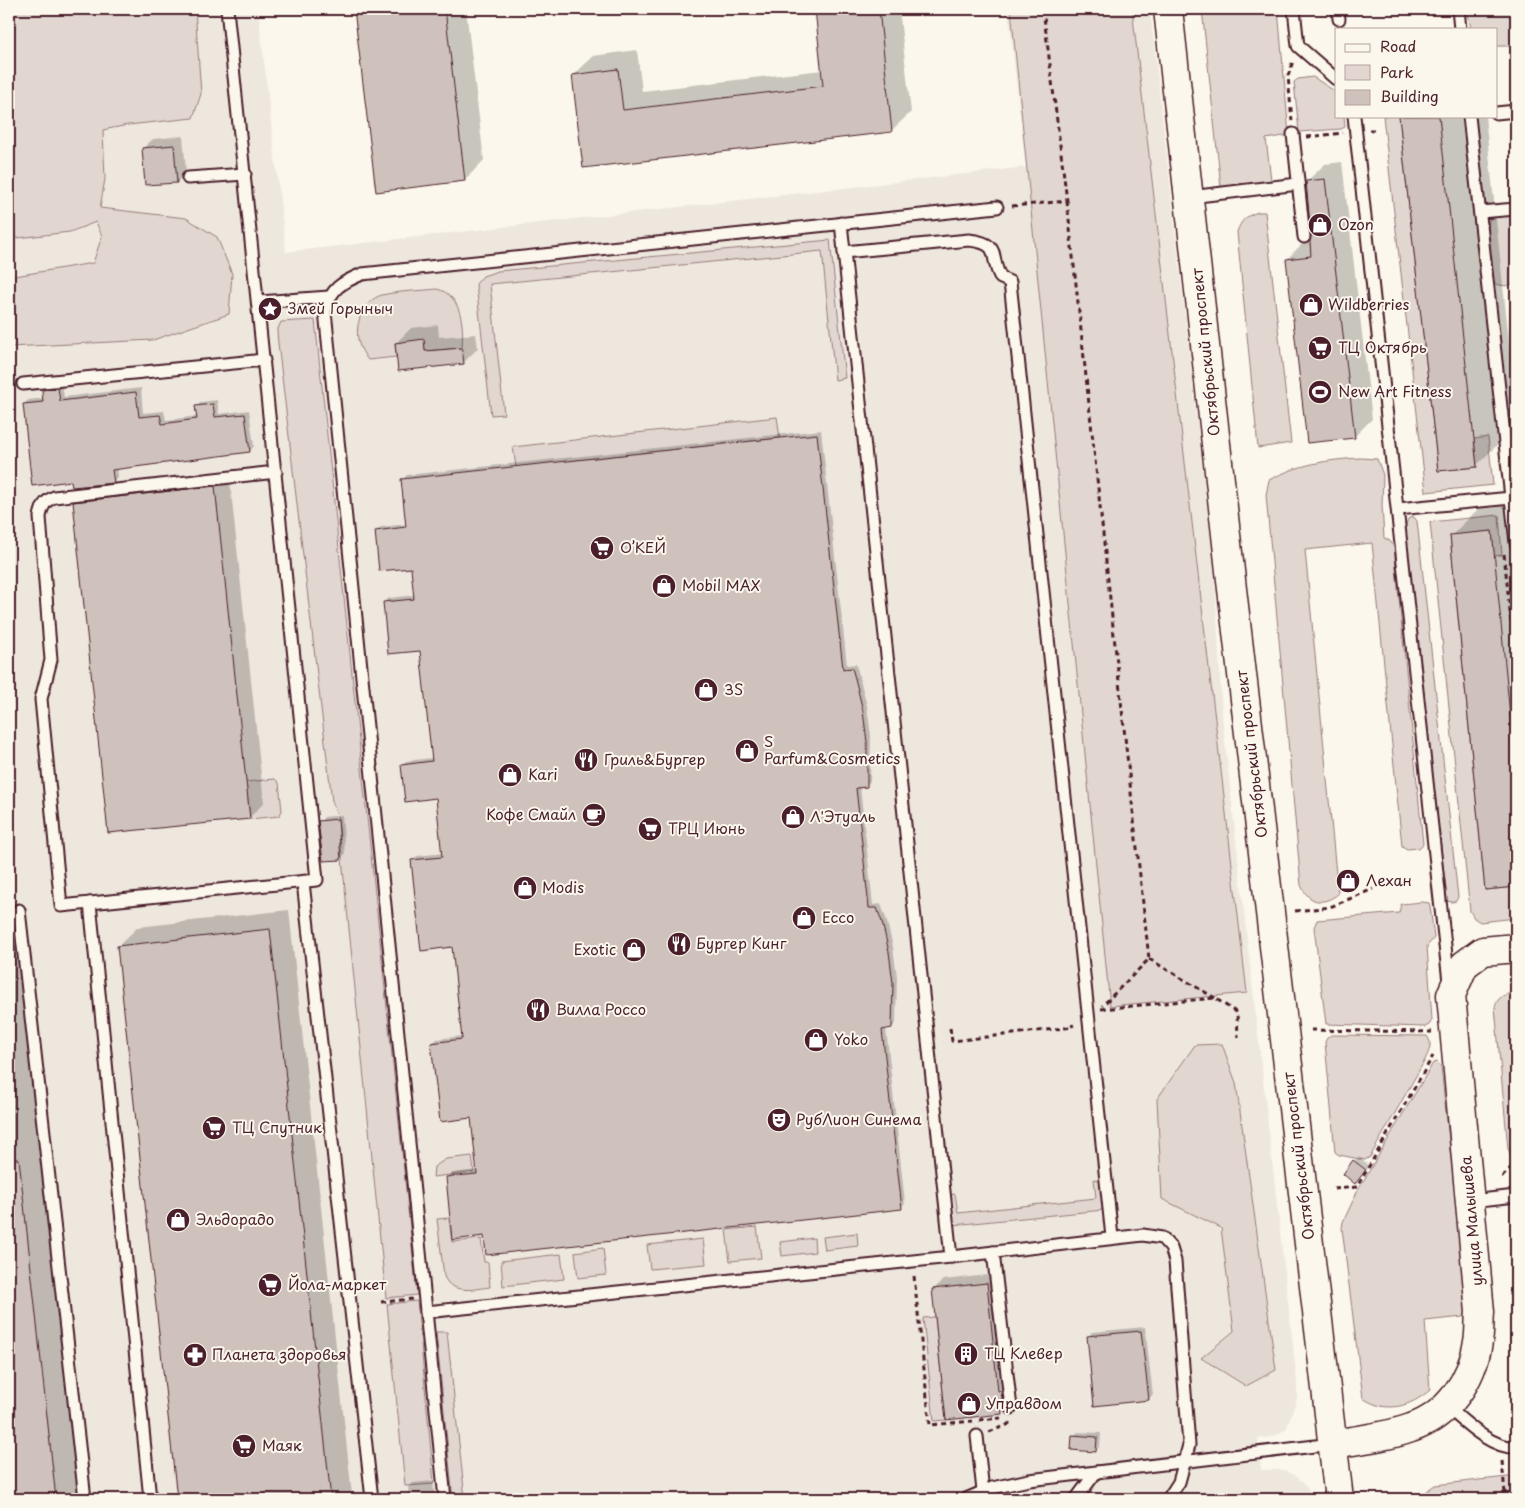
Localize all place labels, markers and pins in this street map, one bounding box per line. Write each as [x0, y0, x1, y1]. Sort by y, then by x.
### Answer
shop icon: Ozon [1307, 212, 1333, 238]
place label: Ozon [1338, 212, 1374, 235]
shop icon: Wildberries [1298, 292, 1324, 318]
place label: Wildberries [1328, 292, 1410, 315]
place icon: Змей Горыныч [257, 296, 283, 322]
place label: Змей Горыныч [288, 296, 393, 319]
supermarket icon: ТЦ Октябрь [1307, 335, 1333, 361]
place label: ТЦ Октябрь [1338, 335, 1427, 358]
sports icon: New Art Fitness [1307, 379, 1333, 405]
place label: New Art Fitness [1338, 379, 1452, 402]
supermarket icon: О’КЕЙ [589, 535, 615, 561]
place label: О’КЕЙ [620, 535, 666, 558]
shop icon: Mobil MAX [651, 573, 677, 599]
place label: Mobil MAX [682, 573, 760, 596]
shop icon: 3S [693, 677, 719, 703]
place label: 3S [724, 677, 743, 700]
place label: S Parfum&Cosmetics [764, 729, 900, 769]
shop icon: S Parfum&Cosmetics [734, 738, 760, 764]
restaurant icon: Гриль&Бургер [573, 747, 599, 773]
place label: Гриль&Бургер [604, 747, 706, 770]
shop icon: Kari [497, 762, 523, 788]
place label: Kari [528, 762, 558, 785]
place label: Кофе Смайл [486, 802, 576, 825]
cafe icon: Кофе Смайл [581, 802, 607, 828]
shop icon: Л'Этуаль [780, 804, 806, 830]
place label: Л'Этуаль [810, 804, 876, 827]
supermarket icon: ТРЦ Июнь [637, 816, 663, 842]
place label: ТРЦ Июнь [668, 816, 745, 839]
shop icon: Лехан [1335, 868, 1361, 894]
place label: Лехан [1366, 868, 1412, 891]
shop icon: Modis [512, 875, 538, 901]
place label: Modis [542, 875, 584, 898]
shop icon: Ecco [791, 905, 817, 931]
place label: Ecco [822, 905, 854, 928]
restaurant icon: Бургер Кинг [666, 931, 692, 957]
place label: Бургер Кинг [696, 931, 787, 954]
place label: Exotic [574, 937, 616, 960]
shop icon: Exotic [621, 937, 647, 963]
restaurant icon: Вилла Россо [525, 997, 551, 1023]
place label: Вилла Россо [556, 997, 646, 1020]
shop icon: Yoko [803, 1027, 829, 1053]
place label: Yoko [834, 1027, 868, 1050]
theatre icon: РубЛион Синема [766, 1107, 792, 1133]
place label: РубЛион Синема [796, 1107, 922, 1130]
supermarket icon: ТЦ Спутник [201, 1115, 227, 1141]
place label: ТЦ Спутник [232, 1115, 322, 1138]
shop icon: Эльдорадо [165, 1207, 191, 1233]
place label: Эльдорадо [196, 1207, 274, 1230]
supermarket icon: Йола-маркет [257, 1272, 283, 1298]
place label: Йола-маркет [288, 1272, 387, 1295]
building icon: ТЦ Клевер [953, 1341, 979, 1367]
place label: ТЦ Клевер [984, 1341, 1063, 1364]
pharmacy icon: Планета здоровья [182, 1342, 208, 1368]
place label: Планета здоровья [212, 1342, 347, 1365]
shop icon: Управдом [956, 1391, 982, 1417]
place label: Управдом [986, 1391, 1062, 1414]
supermarket icon: Маяк [231, 1433, 257, 1459]
place label: Маяк [262, 1433, 302, 1456]

